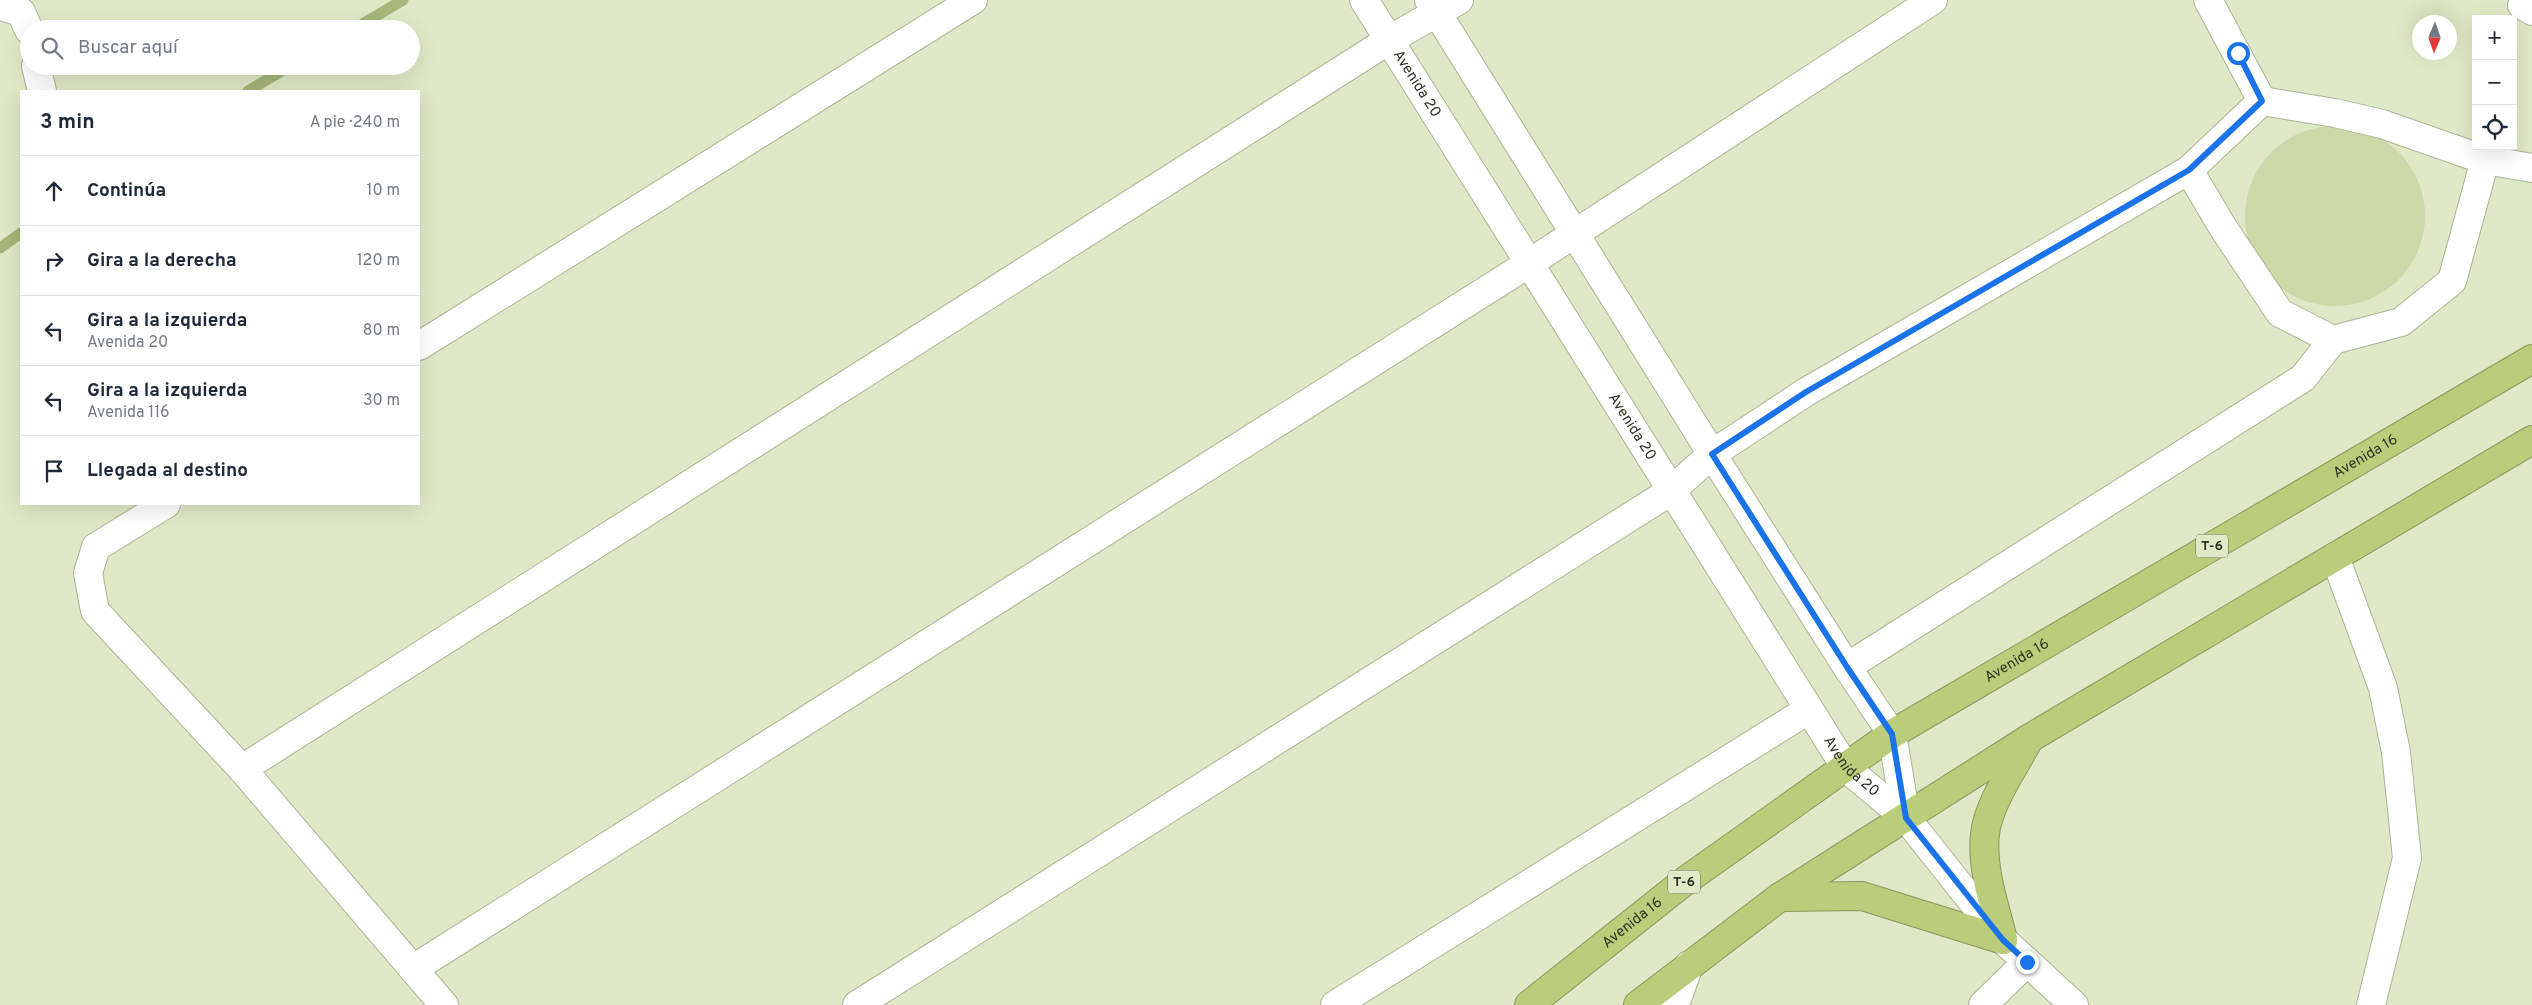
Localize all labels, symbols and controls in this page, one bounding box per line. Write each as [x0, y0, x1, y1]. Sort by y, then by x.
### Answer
north arrow [2412, 15, 2457, 60]
map controls [2472, 15, 2517, 150]
button: + [2472, 15, 2517, 60]
search box [20, 20, 420, 75]
icon: search [38, 34, 66, 62]
text: Buscar aquí [78, 36, 178, 60]
route start [2227, 42, 2250, 65]
street label: Avenida 20 [1388, 47, 1445, 121]
button: − [2472, 60, 2517, 105]
button: locate [2472, 105, 2517, 150]
text: 3 min [40, 109, 95, 136]
text: A pie · 240 m [310, 113, 400, 133]
icon: ahead [40, 177, 68, 205]
text: Continúa [87, 179, 166, 203]
text: 10 m [366, 181, 400, 201]
icon: right [40, 247, 68, 275]
text: Gira a la derecha [87, 249, 237, 273]
text: 120 m [357, 251, 400, 271]
text: Gira a la izquierda [87, 309, 247, 333]
icon: left [40, 317, 68, 345]
text: 80 m [363, 321, 400, 341]
text: Avenida 20 [87, 333, 168, 353]
text: Gira a la izquierda [87, 379, 247, 403]
icon: left [40, 387, 68, 415]
street label: Avenida 20 [1604, 390, 1660, 464]
text: 30 m [363, 391, 400, 411]
text: Avenida 116 [87, 403, 170, 423]
street label: Avenida 16 [2330, 430, 2401, 483]
icon: arrive [40, 457, 68, 485]
text: Llegada al destino [87, 459, 248, 483]
road number: T-6 [2196, 534, 2228, 558]
street label: Avenida 16 [1981, 634, 2053, 687]
street label: Avenida 20 [1819, 733, 1883, 801]
road number: T-6 [1668, 870, 1700, 894]
street label: Avenida 16 [1598, 893, 1666, 953]
route end [2016, 951, 2039, 974]

